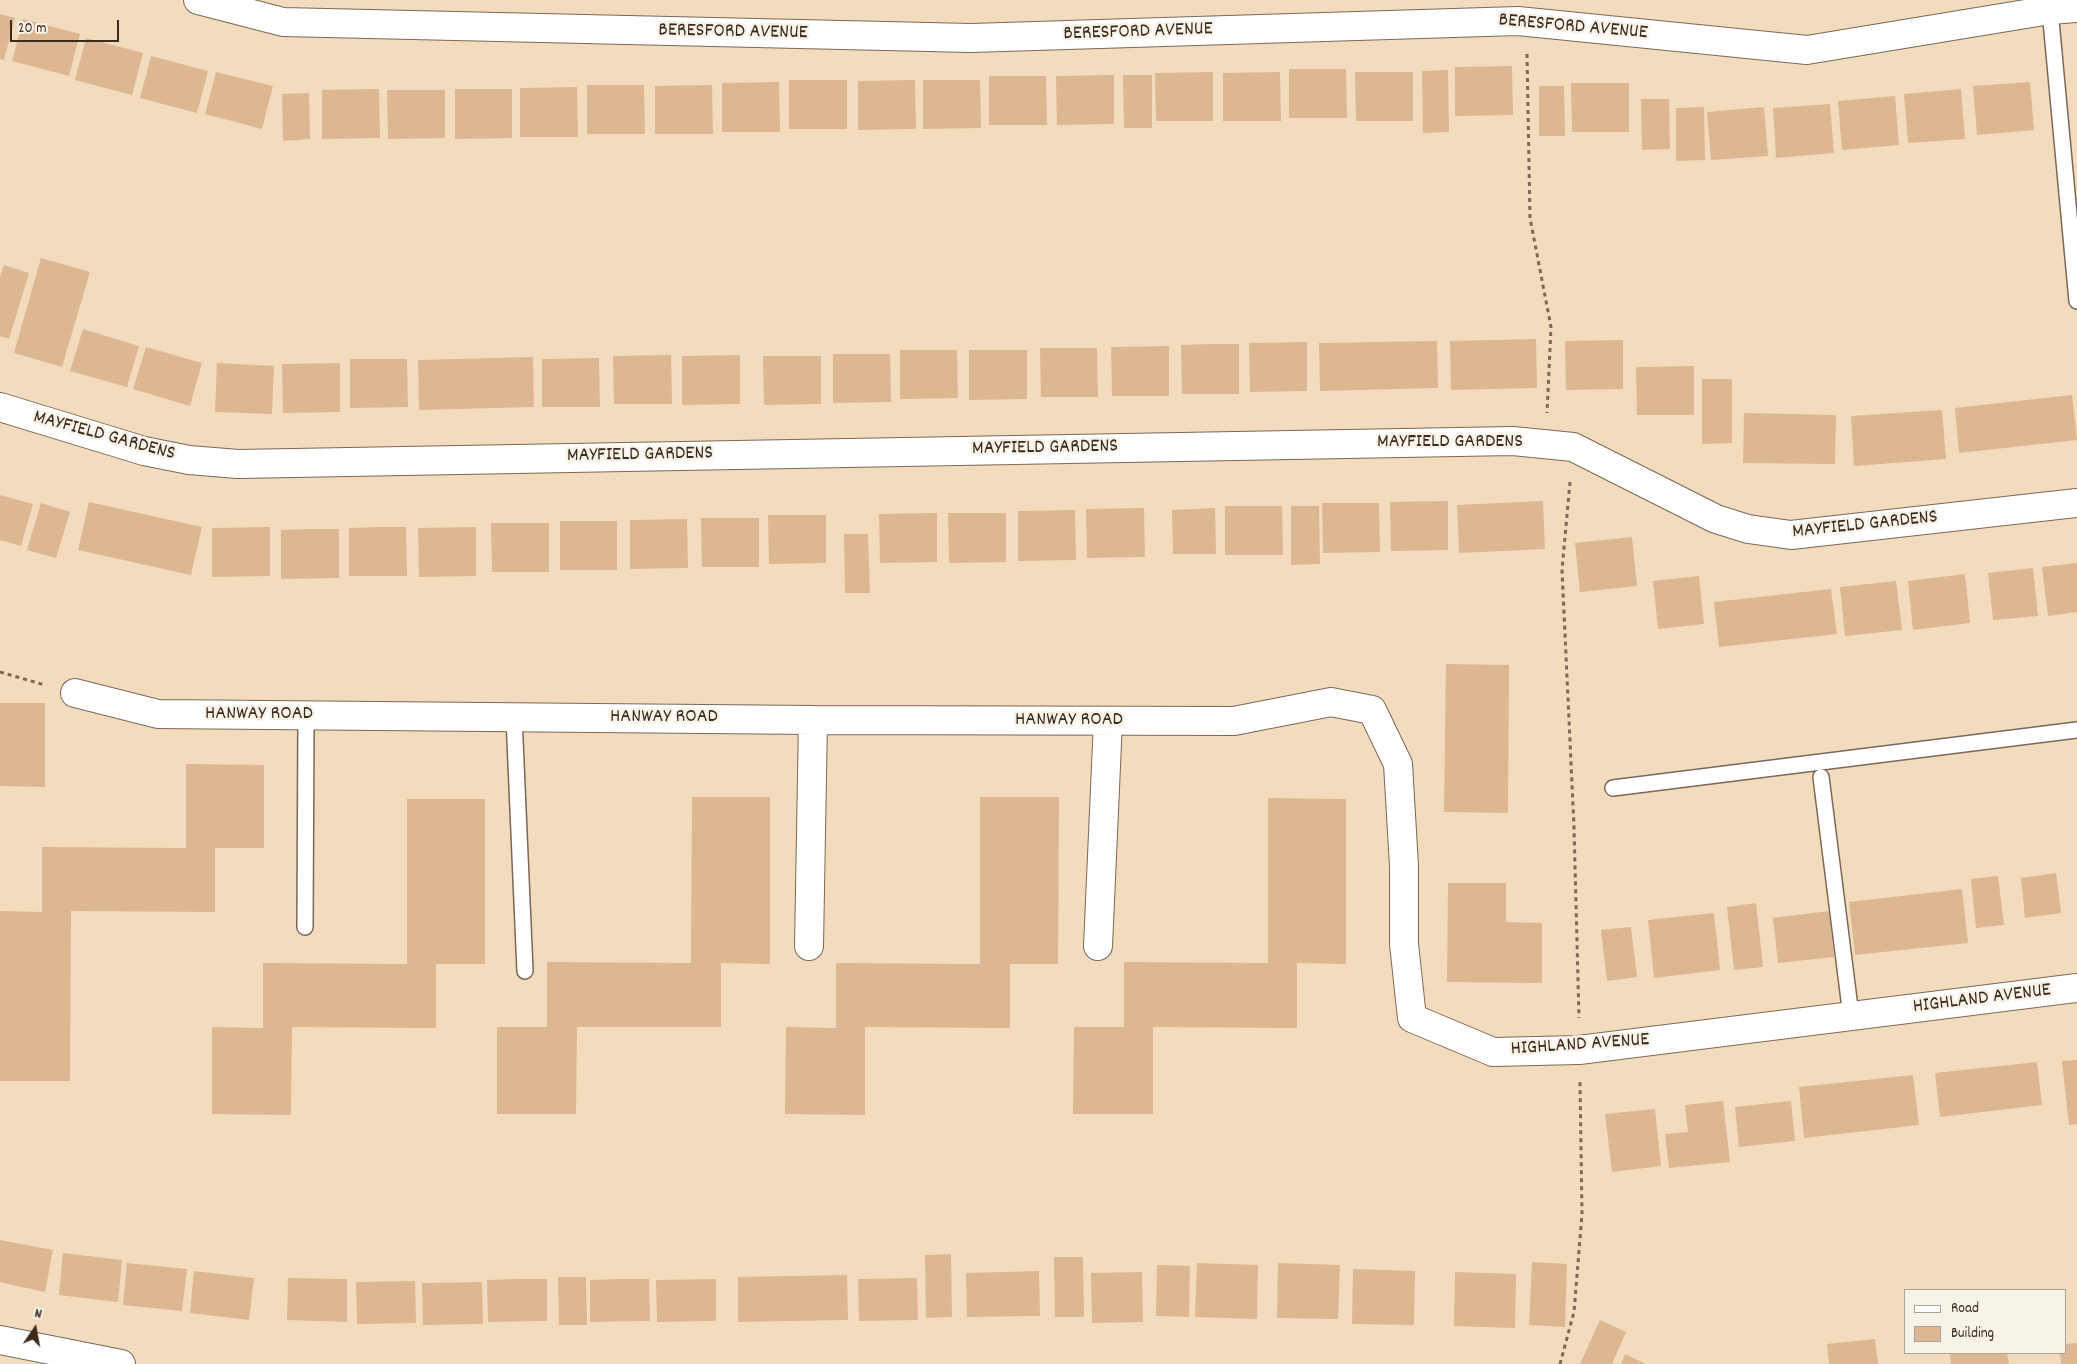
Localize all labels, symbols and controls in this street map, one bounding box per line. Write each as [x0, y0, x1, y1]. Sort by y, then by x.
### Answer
scale bar [12, 10, 121, 42]
street label: BERESFORD AVENUE [1498, 10, 1648, 46]
text: 20 m [18, 18, 46, 40]
street label: BERESFORD AVENUE [1063, 18, 1213, 48]
street label: BERESFORD AVENUE [658, 20, 808, 46]
street label: MAYFIELD GARDENS [30, 407, 178, 467]
street label: MAYFIELD GARDENS [1377, 431, 1523, 455]
street label: MAYFIELD GARDENS [972, 436, 1118, 462]
street label: MAYFIELD GARDENS [567, 443, 713, 469]
street label: MAYFIELD GARDENS [1791, 506, 1939, 546]
street label: HANWAY ROAD [205, 703, 313, 727]
street label: HANWAY ROAD [610, 706, 718, 730]
street label: HANWAY ROAD [1015, 709, 1123, 733]
street label: HIGHLAND AVENUE [1912, 980, 2052, 1020]
street label: HIGHLAND AVENUE [1510, 1029, 1650, 1063]
legend [1904, 1289, 2067, 1354]
text: Road [1951, 1298, 1979, 1320]
north arrow [10, 1304, 60, 1354]
text: N [33, 1304, 44, 1325]
text: Building [1951, 1323, 1994, 1345]

